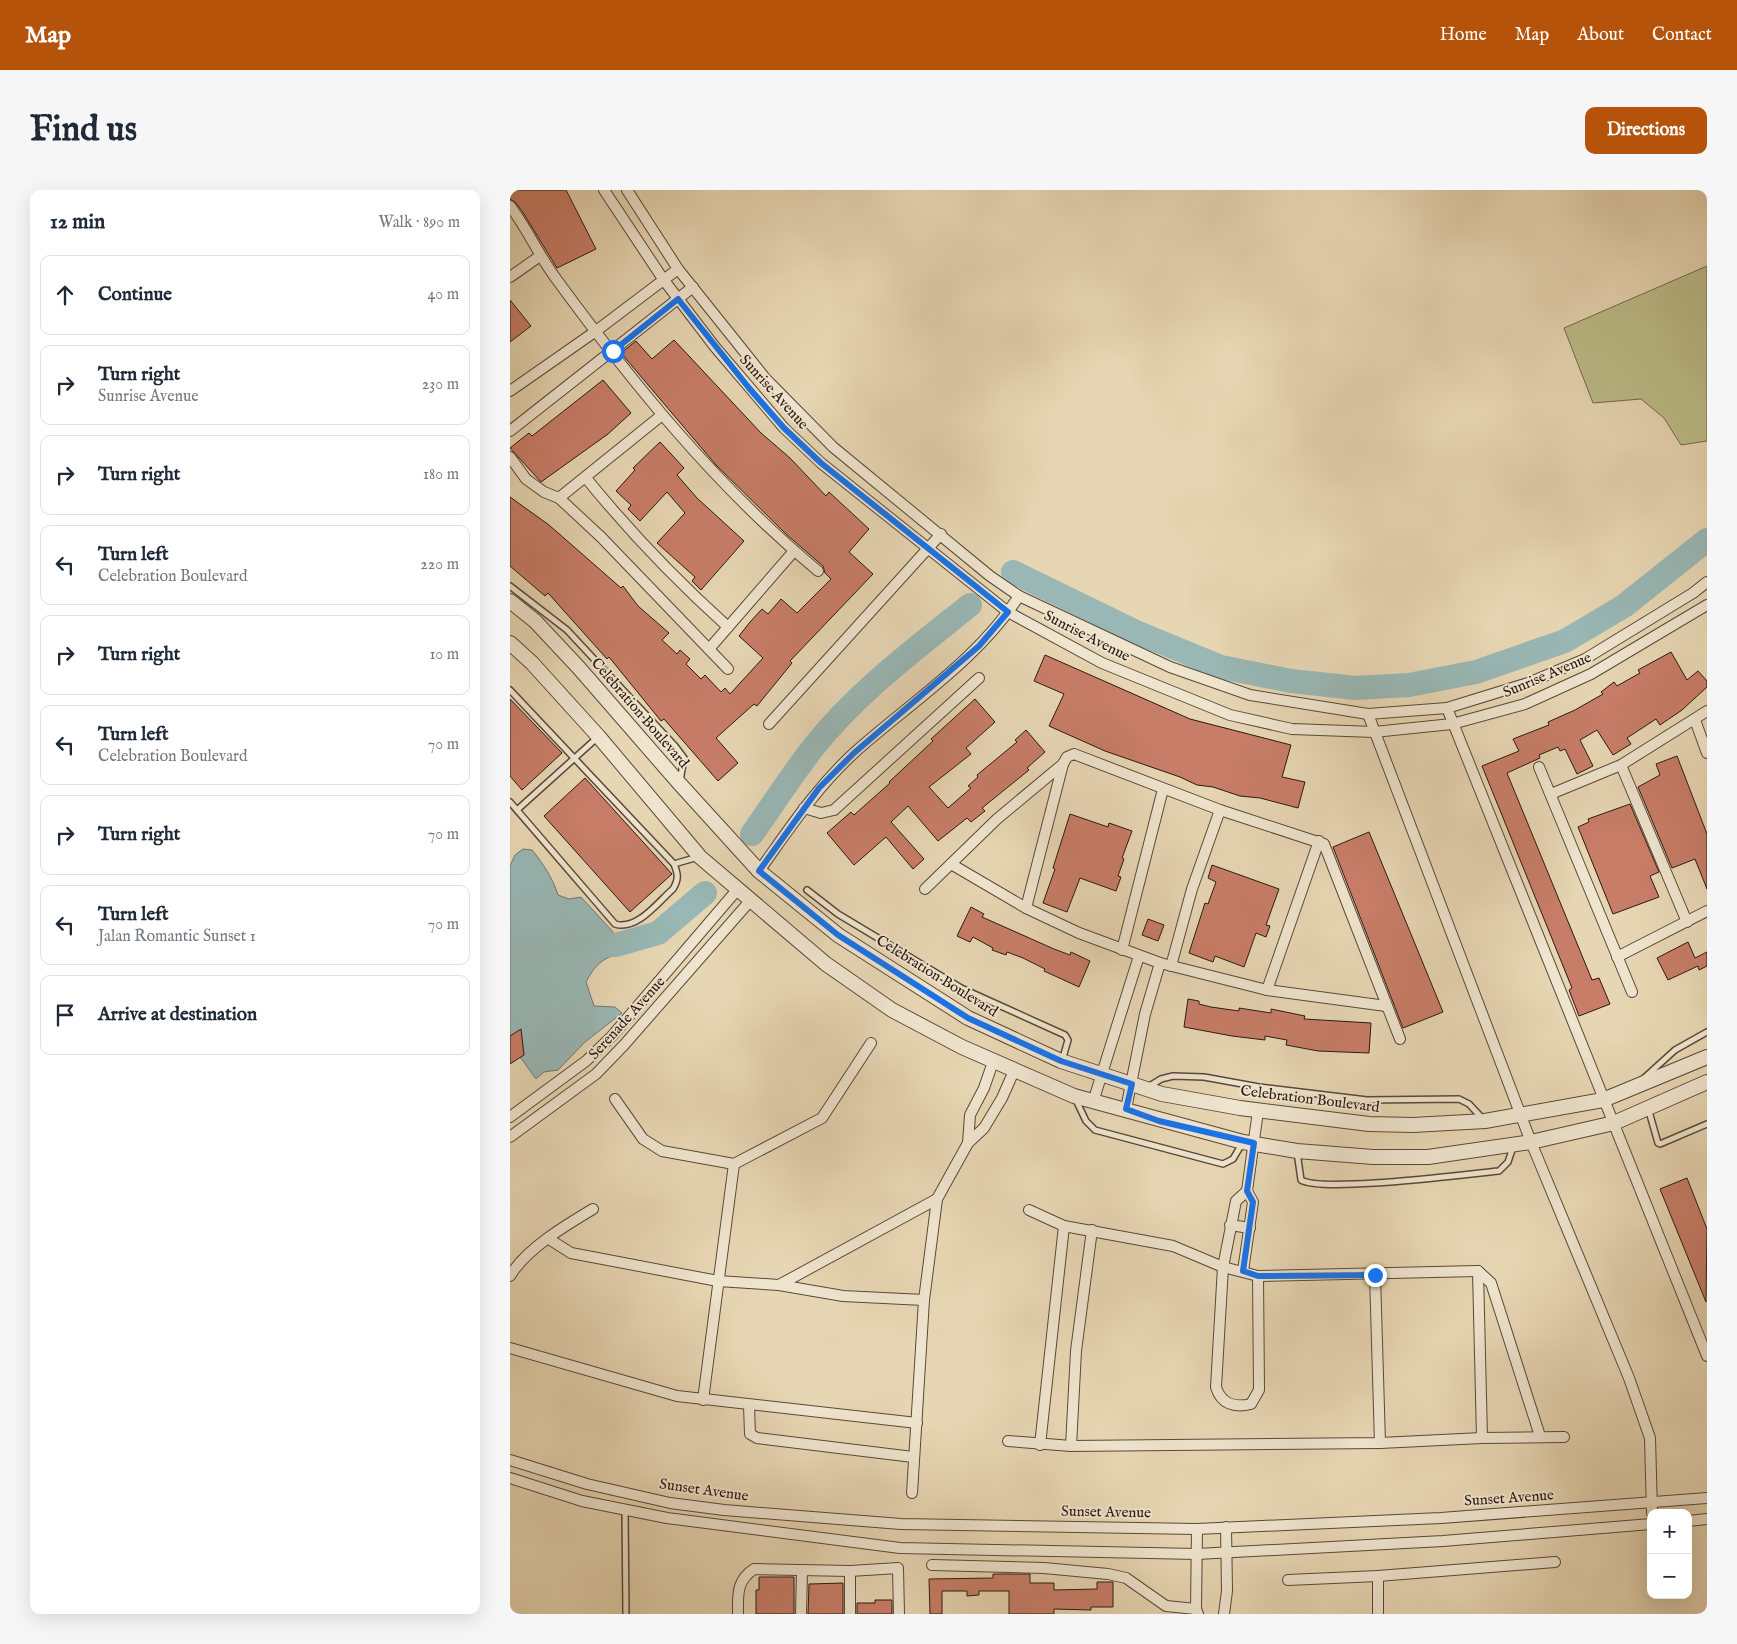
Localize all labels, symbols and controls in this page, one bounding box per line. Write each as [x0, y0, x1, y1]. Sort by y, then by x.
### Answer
text: Map [25, 20, 71, 51]
text: Home [1440, 24, 1487, 47]
text: Map [1515, 24, 1549, 47]
text: About [1577, 24, 1624, 47]
text: Contact [1652, 24, 1712, 47]
button: Directions [1585, 107, 1707, 154]
text: Find us [30, 108, 137, 153]
text: 12 min [50, 209, 105, 236]
text: Walk · 890 m [378, 213, 460, 233]
icon: ahead [51, 281, 79, 309]
text: Continue [98, 283, 172, 307]
text: 40 m [427, 285, 459, 305]
route start [602, 340, 625, 363]
street label: Sunrise Avenue [735, 351, 813, 433]
text: Turn right [98, 363, 180, 387]
icon: right [51, 371, 79, 399]
text: 230 m [422, 375, 459, 395]
text: Sunrise Avenue [98, 387, 199, 407]
icon: right [51, 461, 79, 489]
text: Turn right [98, 463, 180, 487]
text: 180 m [423, 465, 459, 485]
text: Turn left [98, 543, 169, 567]
icon: left [51, 551, 79, 579]
text: 220 m [420, 555, 459, 575]
text: Celebration Boulevard [98, 567, 247, 587]
street label: Sunrise Avenue [1041, 606, 1133, 666]
icon: right [51, 641, 79, 669]
text: Turn right [98, 643, 180, 667]
text: 10 m [429, 645, 459, 665]
street label: Sunrise Avenue [1500, 648, 1594, 702]
street label: Celebration Boulevard [587, 654, 694, 773]
text: Turn left [98, 723, 169, 747]
icon: left [51, 731, 79, 759]
text: 70 m [428, 735, 459, 755]
text: Celebration Boulevard [98, 747, 247, 767]
icon: right [51, 821, 79, 849]
text: Turn right [98, 823, 180, 847]
text: 70 m [428, 825, 459, 845]
text: Turn left [98, 903, 169, 927]
icon: left [51, 911, 79, 939]
text: 70 m [428, 915, 459, 935]
text: Jalan Romantic Sunset 1 [98, 927, 256, 947]
street label: Celebration Boulevard [873, 931, 1002, 1022]
street label: Serenade Avenue [585, 972, 669, 1064]
icon: arrive [51, 1001, 79, 1029]
text: Arrive at destination [98, 1003, 257, 1027]
street label: Celebration Boulevard [1239, 1081, 1382, 1117]
route end [1364, 1264, 1387, 1287]
street label: Sunset Avenue [658, 1474, 750, 1506]
street label: Sunset Avenue [1464, 1485, 1555, 1511]
street label: Sunset Avenue [1061, 1502, 1151, 1522]
map controls [1647, 1509, 1692, 1599]
button: + [1647, 1509, 1692, 1554]
button: − [1647, 1554, 1692, 1599]

